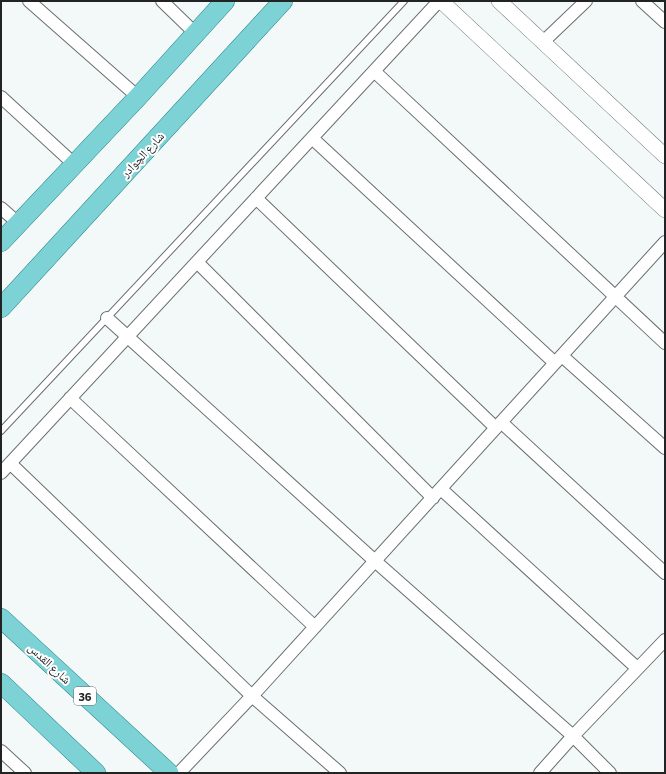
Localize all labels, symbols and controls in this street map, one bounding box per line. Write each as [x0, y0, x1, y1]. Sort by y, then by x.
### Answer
street label: شارع الچوادر [117, 128, 168, 182]
street label: شارع القدس [24, 640, 74, 688]
road number: 36 [74, 687, 96, 705]

